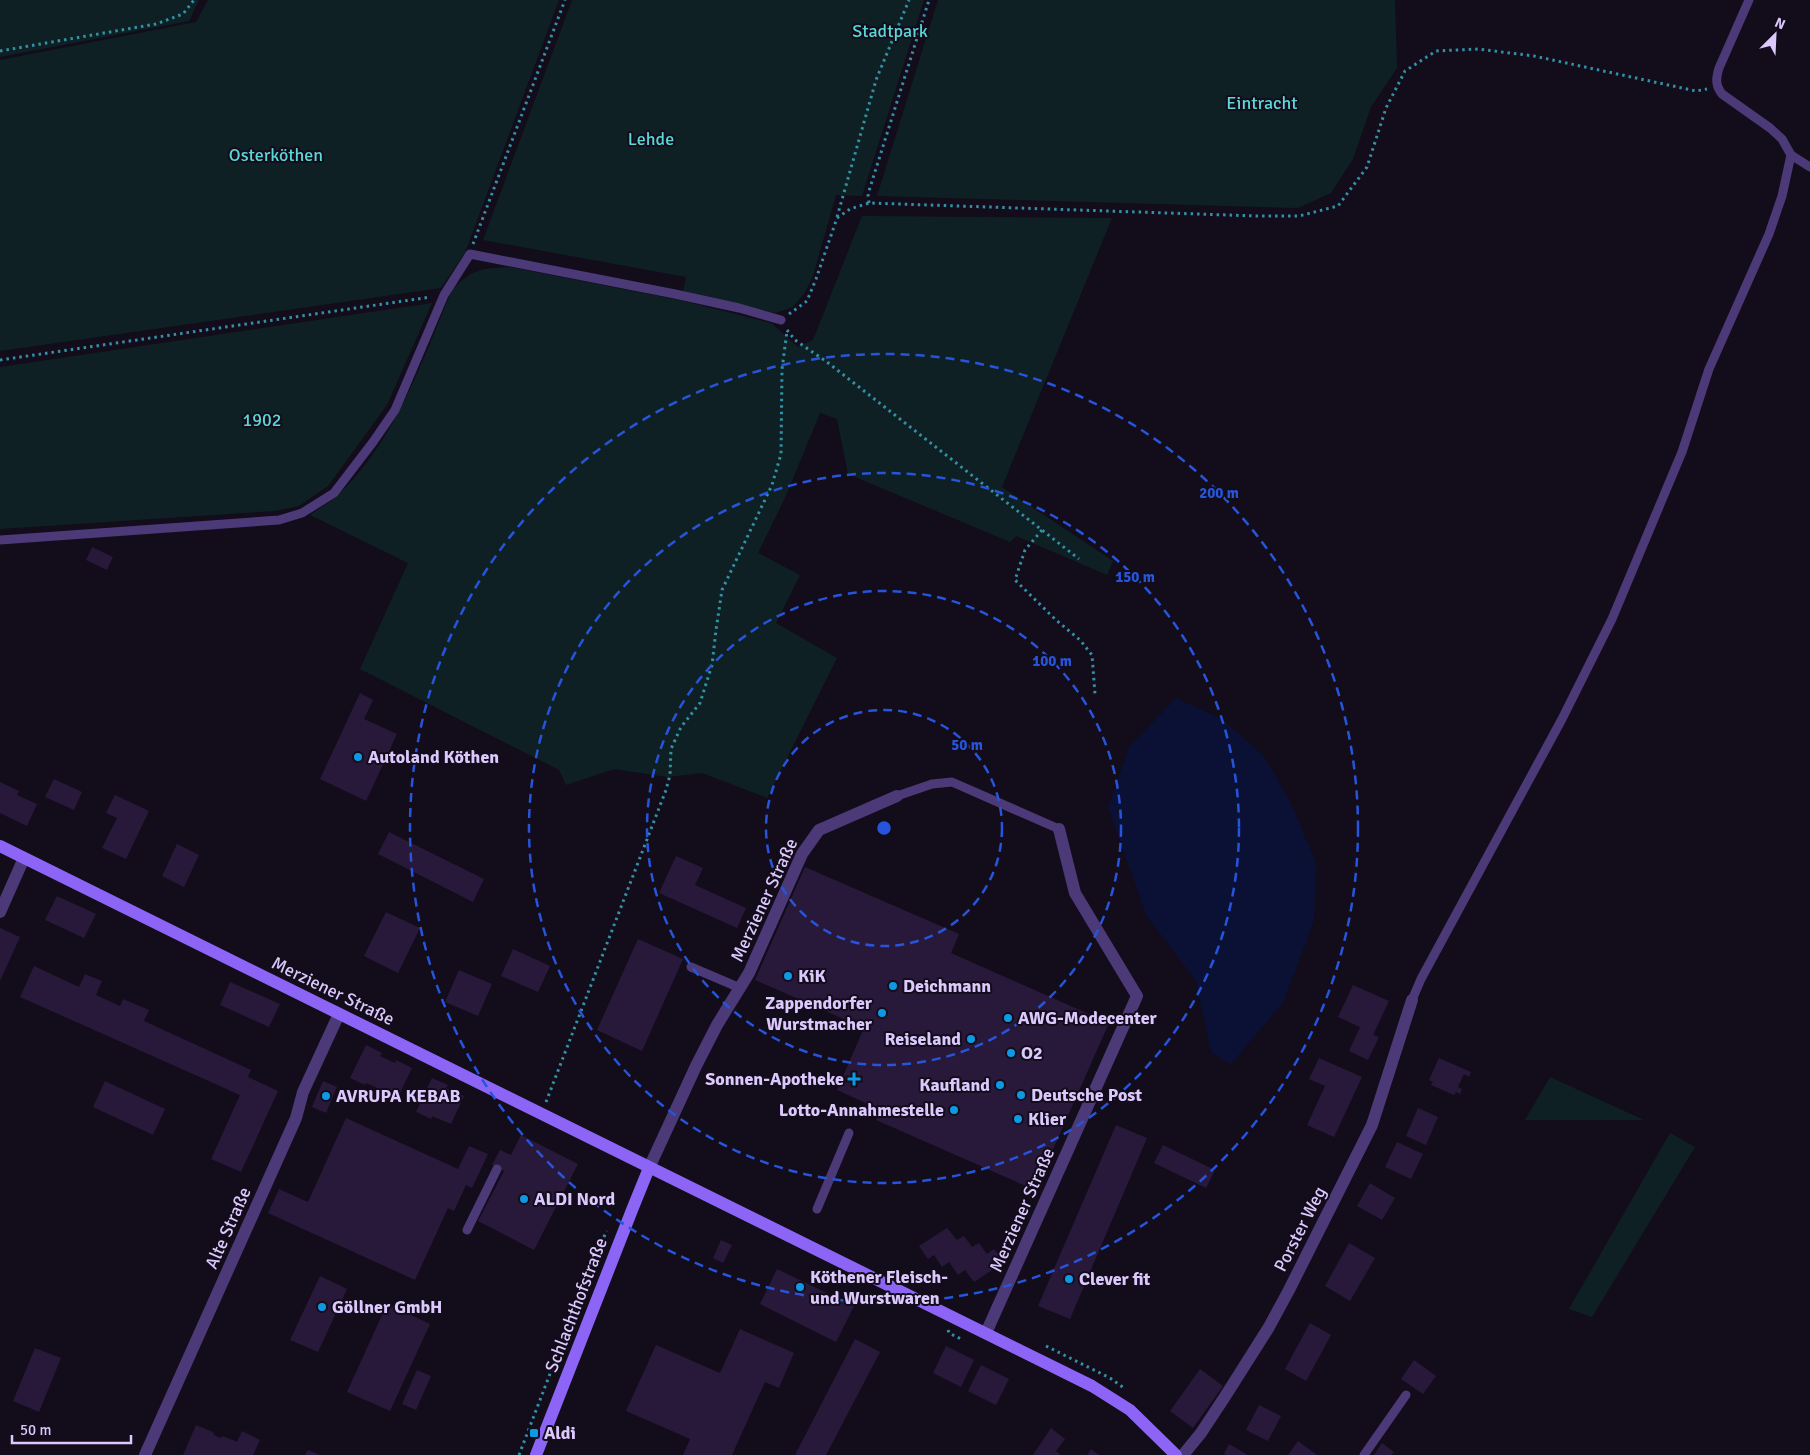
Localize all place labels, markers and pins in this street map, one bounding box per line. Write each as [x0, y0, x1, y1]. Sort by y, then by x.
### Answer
place label: Autoland Köthen [368, 746, 499, 768]
marker: Autoland Köthen [352, 751, 364, 763]
centre of rings [875, 819, 893, 837]
place label: KiK [798, 965, 827, 987]
marker: KiK [782, 970, 794, 982]
place label: Deichmann [903, 975, 991, 997]
marker: Deichmann [887, 980, 899, 992]
place label: Zappendorfer Wurstmacher [765, 992, 873, 1035]
marker: Zappendorfer Wurstmacher [876, 1007, 888, 1019]
place label: AWG-Modecenter [1018, 1007, 1158, 1029]
marker: AWG-Modecenter [1002, 1012, 1014, 1024]
place label: Reiseland [885, 1028, 961, 1050]
marker: Reiseland [965, 1033, 977, 1045]
place label: O2 [1021, 1042, 1043, 1064]
marker: O2 [1005, 1047, 1017, 1059]
place label: Sonnen-Apotheke [705, 1068, 844, 1090]
marker: Sonnen-Apotheke [848, 1073, 860, 1085]
place label: Kaufland [919, 1074, 990, 1096]
marker: Kaufland [994, 1079, 1006, 1091]
place label: Deutsche Post [1031, 1084, 1142, 1106]
place label: AVRUPA KEBAB [336, 1085, 461, 1107]
marker: Deutsche Post [1015, 1089, 1027, 1101]
marker: AVRUPA KEBAB [320, 1090, 332, 1102]
place label: Lotto-Annahmestelle [779, 1099, 944, 1121]
marker: Lotto-Annahmestelle [948, 1104, 960, 1116]
place label: Klier [1028, 1108, 1067, 1130]
marker: Klier [1012, 1113, 1024, 1125]
place label: ALDI Nord [534, 1188, 615, 1210]
marker: ALDI Nord [518, 1193, 530, 1205]
place label: Köthener Fleisch- und Wurstwaren [810, 1266, 948, 1309]
place label: Clever fit [1079, 1268, 1151, 1290]
marker: Clever fit [1063, 1273, 1075, 1285]
marker: Köthener Fleisch- und Wurstwaren [794, 1281, 806, 1293]
place label: Göllner GmbH [332, 1296, 442, 1318]
marker: Göllner GmbH [316, 1301, 328, 1313]
place label: Aldi [544, 1422, 576, 1444]
marker: Aldi [528, 1427, 540, 1439]

